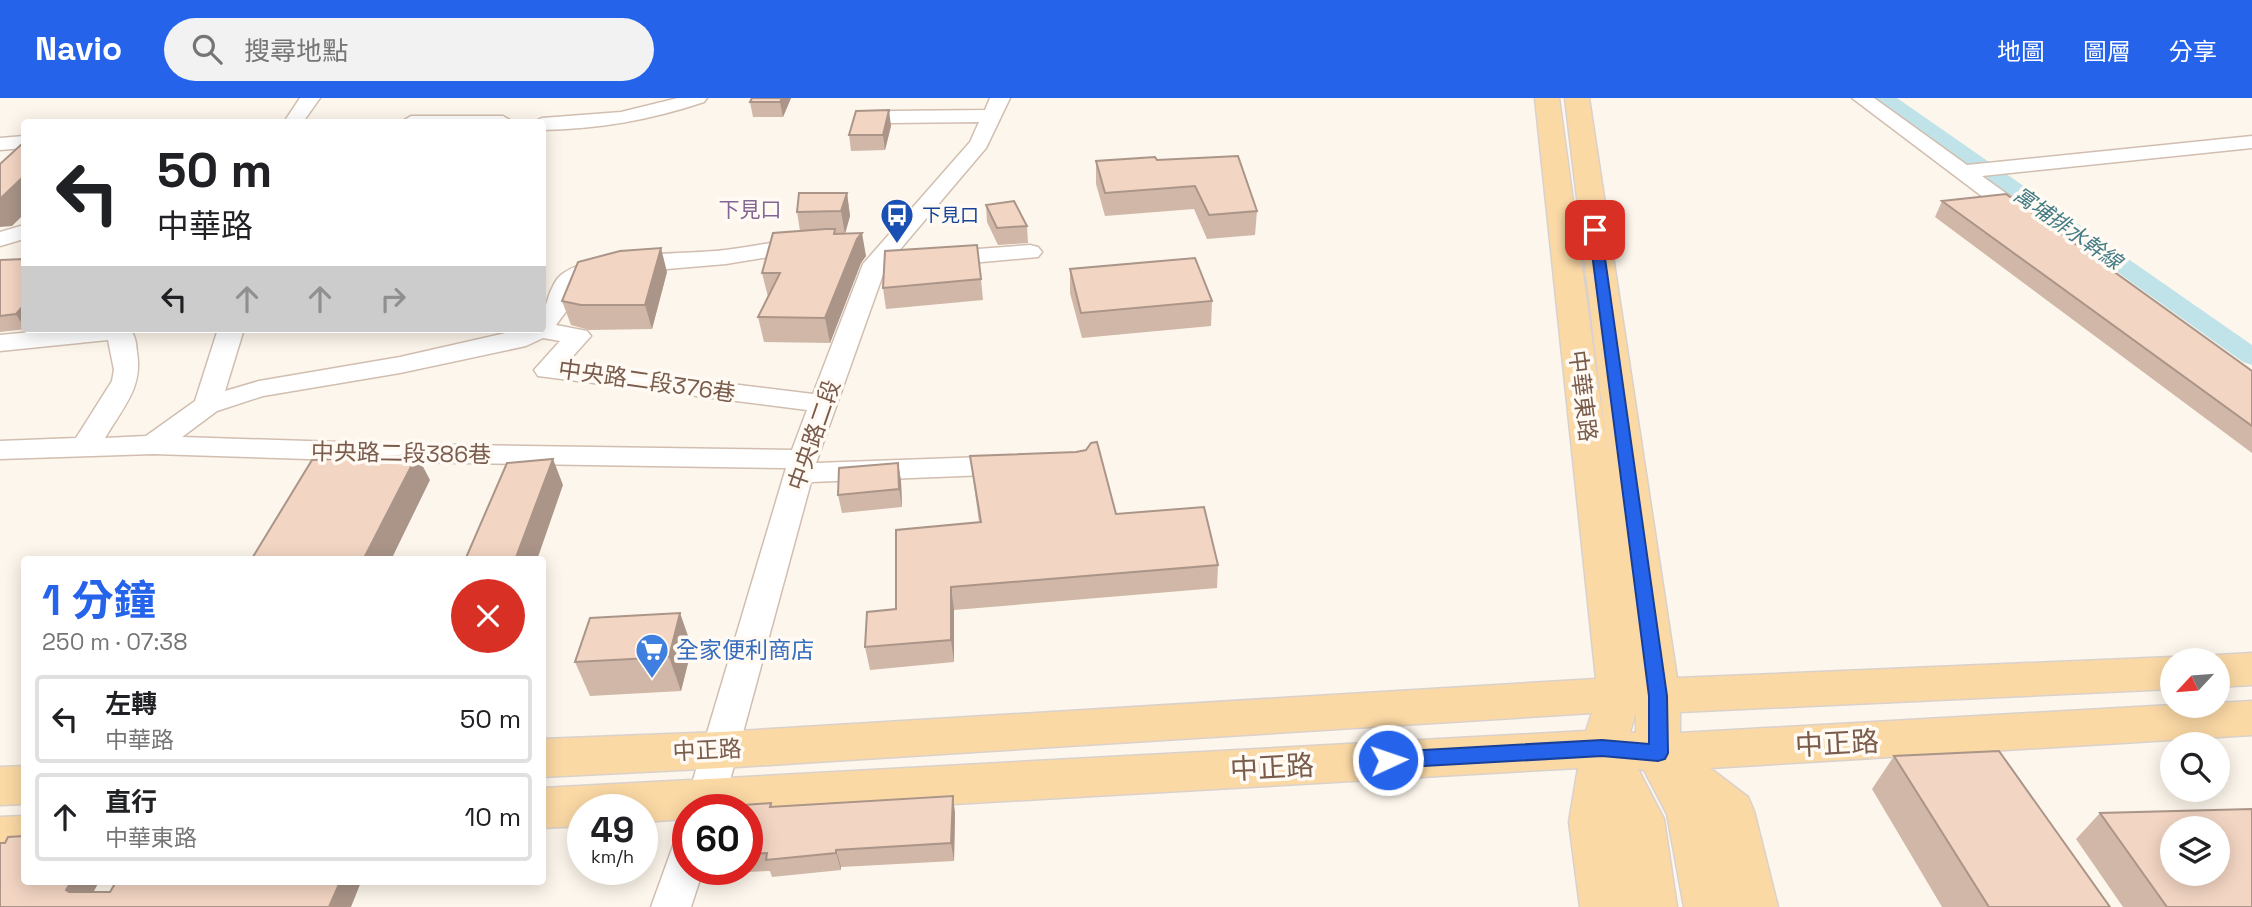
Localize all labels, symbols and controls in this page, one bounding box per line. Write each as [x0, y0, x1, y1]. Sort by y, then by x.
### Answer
search box [164, 18, 654, 81]
text: Navio [35, 28, 122, 70]
icon: search [188, 30, 226, 68]
text: 搜尋地點 [244, 34, 348, 68]
text: 地圖 [1997, 36, 2045, 67]
text: 圖層 [2083, 36, 2131, 67]
text: 分享 [2169, 36, 2217, 67]
text: 50 m [157, 139, 272, 201]
icon: left [42, 147, 133, 238]
water label: 寓埔排水幹線 [2009, 181, 2129, 276]
district label: 下見口 [719, 196, 782, 223]
bus stop icon: 下見口 [878, 196, 916, 245]
pin [1565, 200, 1625, 260]
place label: 下見口 [922, 203, 979, 228]
text: 中華路 [157, 206, 253, 246]
icon: arrive [1576, 211, 1614, 249]
icon: left [155, 280, 193, 318]
icon: ahead [228, 280, 266, 318]
icon: ahead [301, 280, 339, 318]
icon: right [374, 280, 412, 318]
street label: 中華東路 [1563, 349, 1603, 443]
street label: 中央路二段376巷 [556, 354, 738, 408]
street label: 中央路二段 [781, 376, 847, 494]
street label: 中央路二段386巷 [311, 436, 491, 470]
text: 1 分鐘 [42, 574, 156, 627]
button: close [451, 579, 525, 653]
text: 250 m · 07:38 [42, 627, 188, 657]
supermarket icon: 全家便利商店 [633, 631, 671, 680]
place label: 全家便利商店 [676, 635, 814, 665]
north arrow [2160, 648, 2230, 718]
map controls [2160, 648, 2230, 886]
text: 左轉 [105, 687, 157, 721]
icon: left [46, 700, 84, 738]
text: 50 m [460, 702, 521, 736]
position arrow [1351, 723, 1425, 797]
street label: 中正路 [1794, 723, 1880, 763]
text: 中華路 [105, 725, 174, 755]
button: search [2160, 732, 2230, 802]
street label: 中正路 [672, 733, 742, 767]
street label: 中正路 [1229, 747, 1315, 787]
text: 直行 [105, 785, 157, 819]
speed limit sign: 60 [672, 794, 763, 885]
icon: ahead [46, 798, 84, 836]
text: 10 m [464, 800, 521, 834]
text: 49 [591, 808, 634, 852]
button: layers [2160, 816, 2230, 886]
text: 中華東路 [105, 823, 197, 853]
text: km/h [591, 845, 634, 868]

